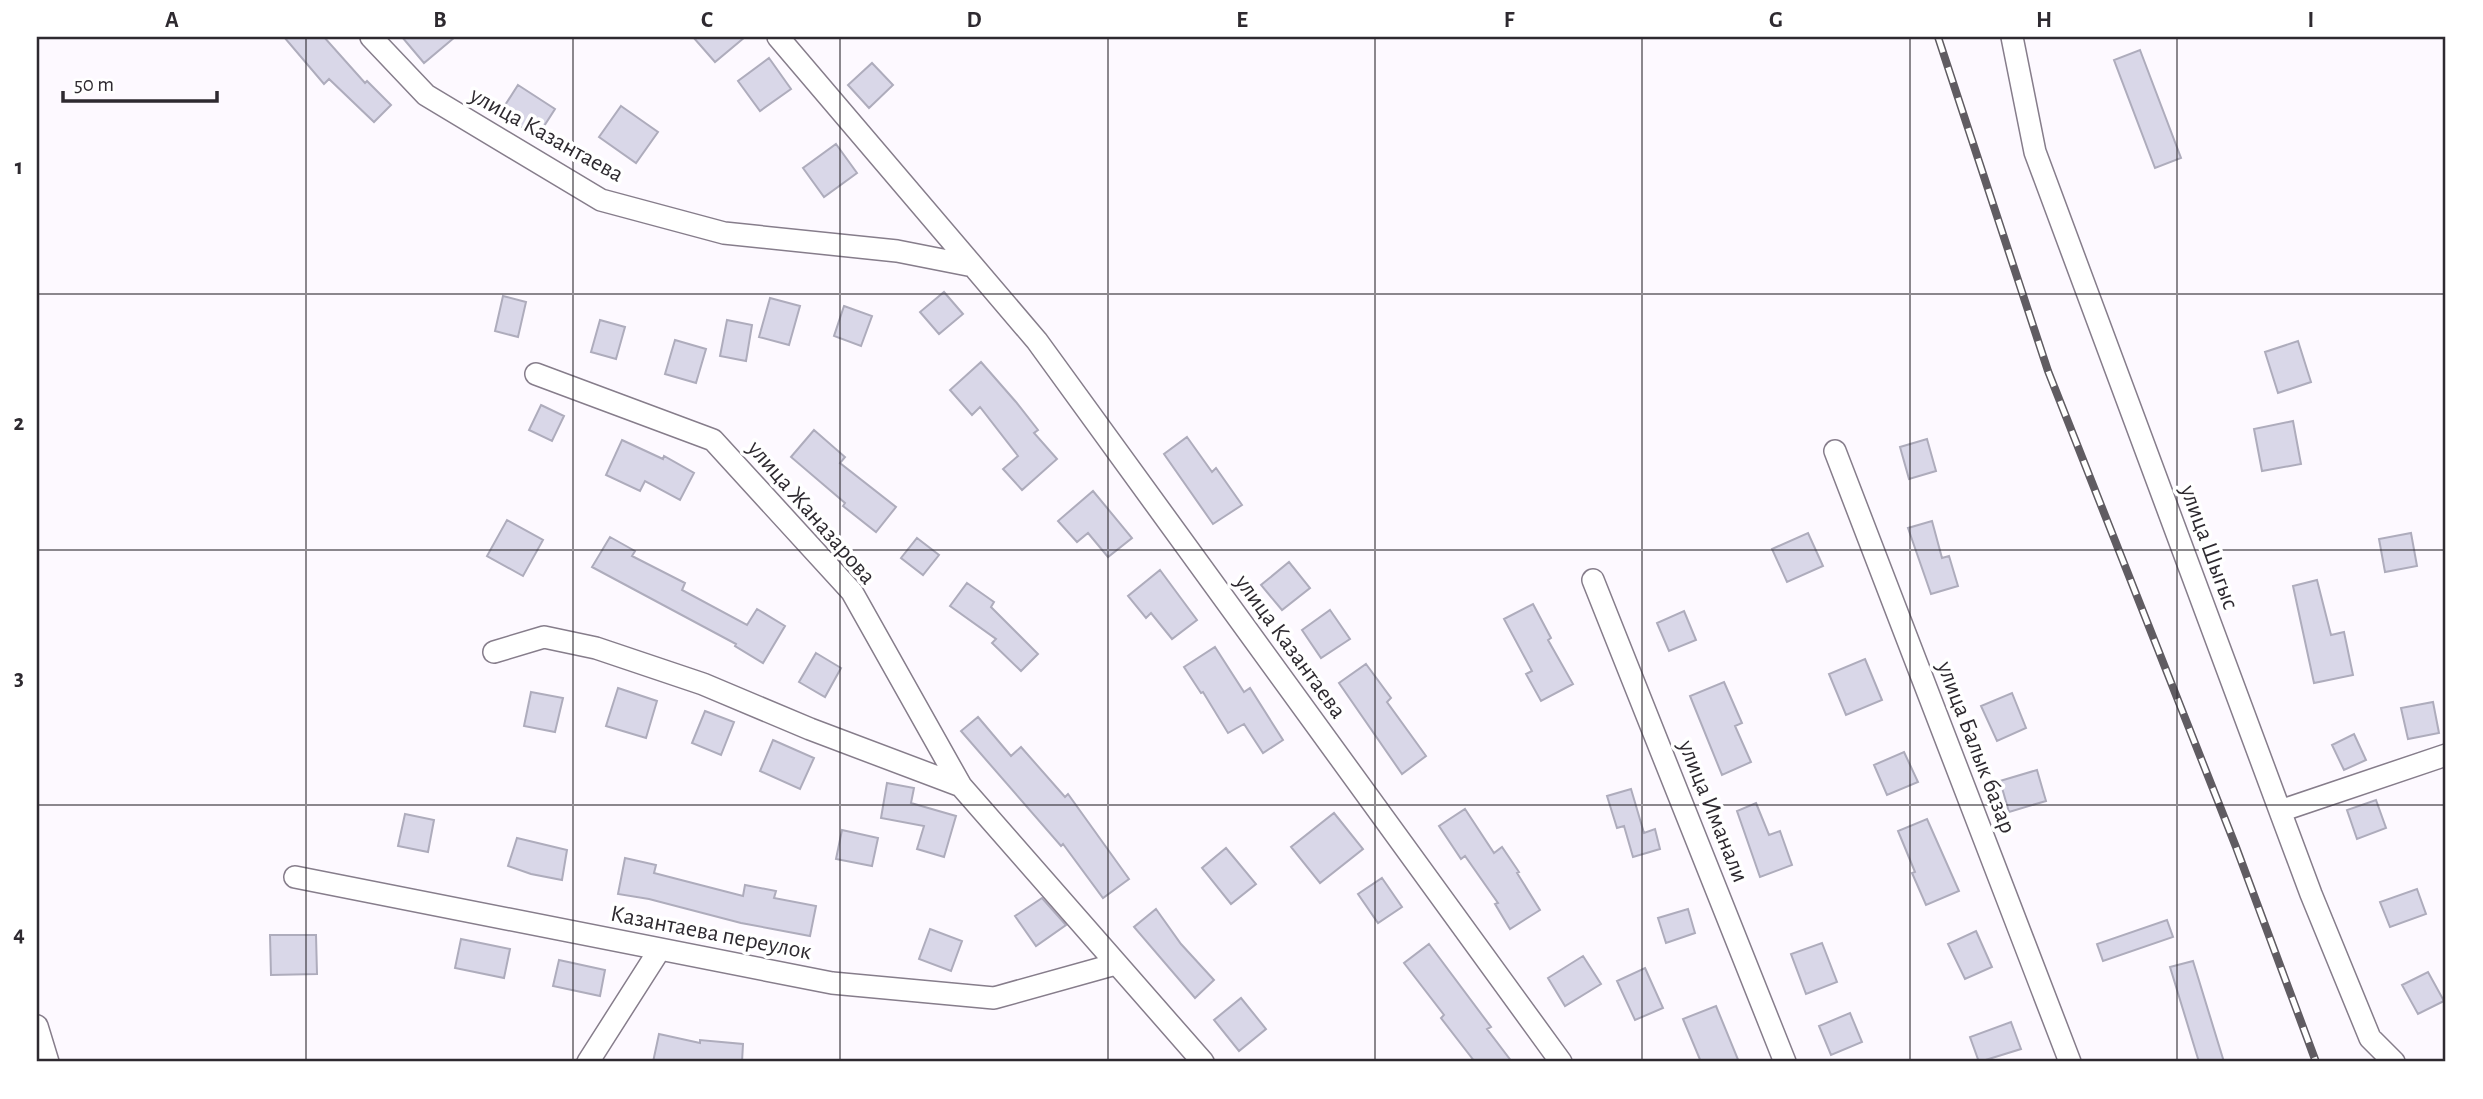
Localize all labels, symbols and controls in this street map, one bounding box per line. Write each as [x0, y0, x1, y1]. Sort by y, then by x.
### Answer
text: A [165, 9, 179, 32]
text: B [433, 9, 447, 32]
text: C [701, 9, 713, 32]
text: D [966, 9, 982, 32]
text: E [1236, 9, 1248, 32]
text: F [1504, 9, 1515, 32]
text: G [1769, 9, 1783, 32]
text: H [2036, 9, 2052, 32]
text: I [2308, 9, 2314, 32]
scale bar [63, 60, 217, 104]
text: 50 m [74, 74, 114, 95]
street label: улица Казантаева [465, 82, 627, 187]
text: 1 [15, 156, 23, 179]
text: 2 [14, 412, 25, 435]
street label: улица Жаназарова [742, 436, 880, 589]
street label: улица Шыгыс [2175, 481, 2243, 613]
street label: улица Казантаева [1230, 569, 1350, 723]
street label: улица Балык базар [1932, 657, 2020, 837]
text: 3 [14, 667, 24, 690]
street label: улица Иманали [1673, 736, 1752, 886]
street label: Казантаева переулок [608, 902, 813, 964]
text: 4 [13, 923, 25, 946]

